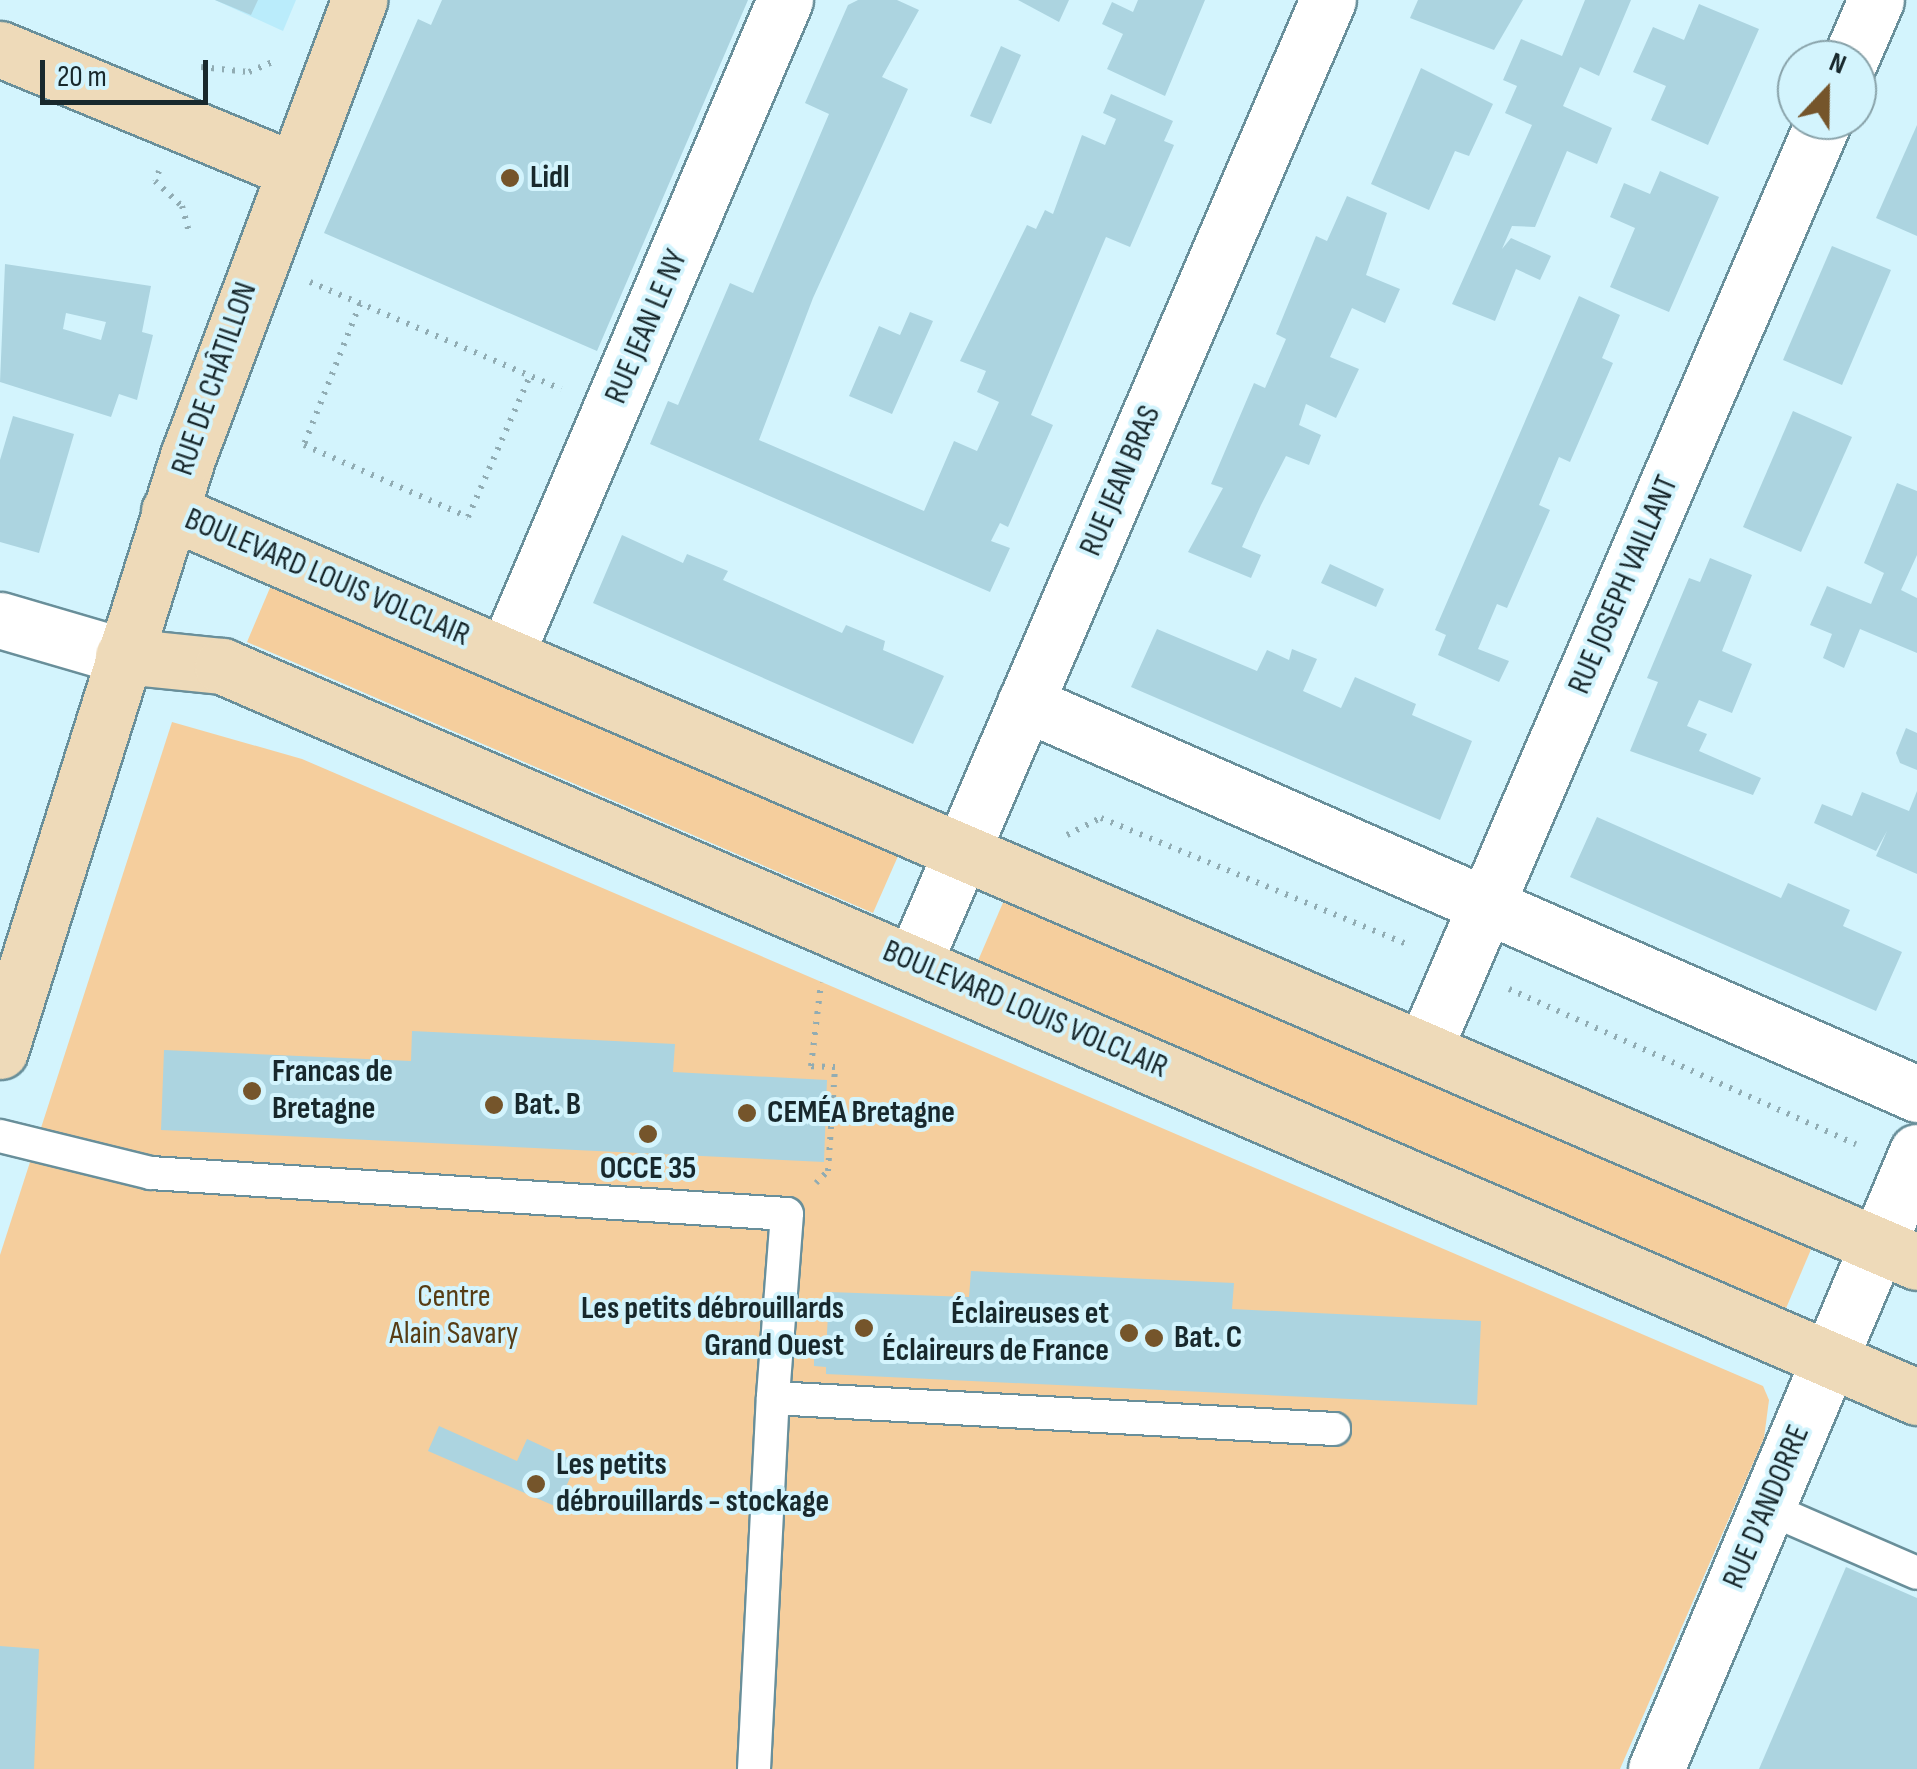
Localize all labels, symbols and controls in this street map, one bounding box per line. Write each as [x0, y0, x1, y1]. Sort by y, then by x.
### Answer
scale bar [45, 40, 212, 102]
north arrow [1777, 40, 1877, 140]
text: N [1825, 45, 1851, 82]
text: 20 m [57, 59, 107, 95]
place label: Lidl [530, 159, 570, 197]
marker: Lidl [499, 167, 521, 189]
street label: RUE JEAN LE NY [597, 244, 697, 410]
street label: RUE DE CHÂTILLON [164, 277, 266, 481]
street label: RUE JEAN BRAS [1072, 400, 1170, 562]
street label: RUE JOSEPH VAILLANT [1561, 470, 1687, 700]
street label: BOULEVARD LOUIS VOLCLAIR [179, 501, 475, 655]
street label: BOULEVARD LOUIS VOLCLAIR [877, 933, 1173, 1087]
place label: Francas de Bretagne [272, 1054, 393, 1129]
marker: Francas de Bretagne [241, 1080, 263, 1102]
place label: Bat. B [514, 1086, 581, 1124]
marker: Bat. B [483, 1094, 505, 1116]
place label: CEMÉA Bretagne [767, 1094, 955, 1132]
marker: CEMÉA Bretagne [736, 1102, 758, 1124]
marker: OCCE 35 [637, 1123, 659, 1145]
place label: OCCE 35 [600, 1150, 696, 1188]
park label: Centre Alain Savary [390, 1279, 518, 1354]
place label: Les petits débrouillards Grand Ouest [581, 1291, 844, 1366]
place label: Éclaireuses et Éclaireurs de France [882, 1296, 1109, 1371]
marker: Les petits débrouillards Grand Ouest [853, 1317, 875, 1339]
place label: Bat. C [1174, 1319, 1242, 1357]
marker: Éclaireuses et Éclaireurs de France [1118, 1322, 1140, 1344]
marker: Bat. C [1143, 1327, 1165, 1349]
street label: RUE D'ANDORRE [1715, 1420, 1819, 1594]
place label: Les petits débrouillards - stockage [556, 1447, 829, 1522]
marker: Les petits débrouillards - stockage [525, 1473, 547, 1495]

